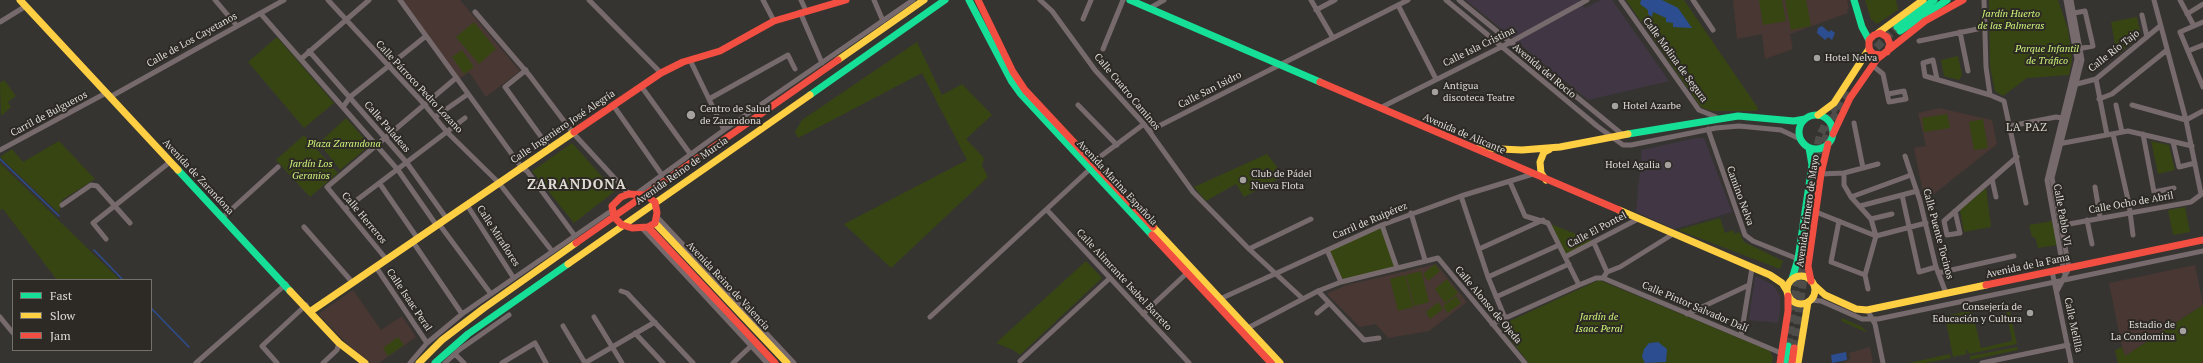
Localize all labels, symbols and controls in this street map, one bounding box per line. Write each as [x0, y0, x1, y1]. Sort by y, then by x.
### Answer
park label: Jardín Huerto de las Palmeras [1978, 8, 2044, 32]
street label: Calle de Los Cayetanos [145, 10, 239, 70]
street label: Calle Molina de Segura [1640, 15, 1710, 105]
street label: Calle Isla Cristina [1441, 24, 1517, 70]
street label: Calle Río Tajo [2086, 27, 2142, 75]
street label: Calle Párroco Pedro Lozano [373, 38, 465, 136]
street label: Avenida del Rocío [1510, 41, 1578, 101]
park label: Parque Infantil de Tráfico [2015, 43, 2079, 66]
street label: Calle Cuatro Caminos [1091, 51, 1163, 133]
place label: Hotel Nelva [1825, 52, 1877, 64]
marker: Hotel Nelva [1812, 53, 1822, 63]
street label: Calle San Isidro [1176, 69, 1244, 111]
place label: Antigua discoteca Teatre [1443, 80, 1515, 104]
marker: Antigua discoteca Teatre [1430, 87, 1440, 97]
street label: Calle Ingeniero José Alegría [509, 88, 617, 166]
street label: Carril de Bulgueros [9, 89, 89, 139]
street label: Calle Paladeas [361, 99, 413, 155]
place label: Hotel Azarbe [1623, 100, 1681, 112]
marker: Hotel Azarbe [1610, 101, 1620, 111]
place label: Centro de Salud de Zarandona [700, 103, 770, 126]
marker: Centro de Salud de Zarandona [685, 109, 697, 121]
street label: Avenida de Alicante [1421, 111, 1507, 157]
district label: LA PAZ [2006, 121, 2048, 135]
street label: Avenida Reino de Murcia [633, 135, 731, 207]
street label: Avenida de Zarandona [160, 137, 236, 217]
park label: Plaza Zarandona [307, 138, 381, 150]
street label: Avenida Marina Española [1074, 138, 1160, 228]
street label: Avenida Primero de Mayo [1794, 154, 1822, 268]
park label: Jardín Los Geranios [289, 158, 333, 182]
place label: Hotel Agalia [1605, 159, 1660, 171]
marker: Hotel Agalia [1663, 160, 1673, 170]
street label: Camino Nelva [1724, 165, 1756, 227]
place label: Club de Pádel Nueva Flota [1251, 168, 1312, 192]
marker: Club de Pádel Nueva Flota [1238, 175, 1248, 185]
district label: ZARANDONA [527, 177, 627, 193]
street label: Calle Pablo VI [2051, 183, 2073, 247]
street label: Calle Puente Tocinos [1920, 187, 1956, 281]
street label: Calle Herreros [339, 190, 389, 246]
street label: Calle Ocho de Abril [2088, 190, 2174, 216]
street label: Carril de Ruipérez [1331, 200, 1409, 242]
street label: Calle Miraflores [474, 203, 522, 269]
street label: Calle El Pontel [1565, 209, 1629, 251]
street label: Calle Alimrante Isabel Barreto [1074, 227, 1174, 333]
street label: Avenida Reino de Valencia [684, 239, 772, 333]
street label: Avenida de la Fama [1985, 251, 2071, 281]
street label: Calle Alonso de Ojeda [1452, 264, 1524, 346]
street label: Calle Isaac Peral [384, 267, 434, 333]
legend [12, 279, 152, 351]
street label: Calle Pintor Salvador Dalí [1640, 279, 1750, 335]
text: Fast [50, 288, 72, 303]
street label: Calle Melilla [2061, 296, 2085, 354]
place label: Consejería de Educación y Cultura [1933, 301, 2022, 324]
text: Slow [50, 308, 75, 323]
marker: Consejería de Educación y Cultura [2025, 308, 2035, 318]
park label: Jardín de Isaac Peral [1575, 311, 1623, 334]
place label: Estadio de La Condomina [2111, 319, 2175, 342]
marker: Estadio de La Condomina [2178, 326, 2188, 336]
text: Jam [50, 328, 71, 343]

